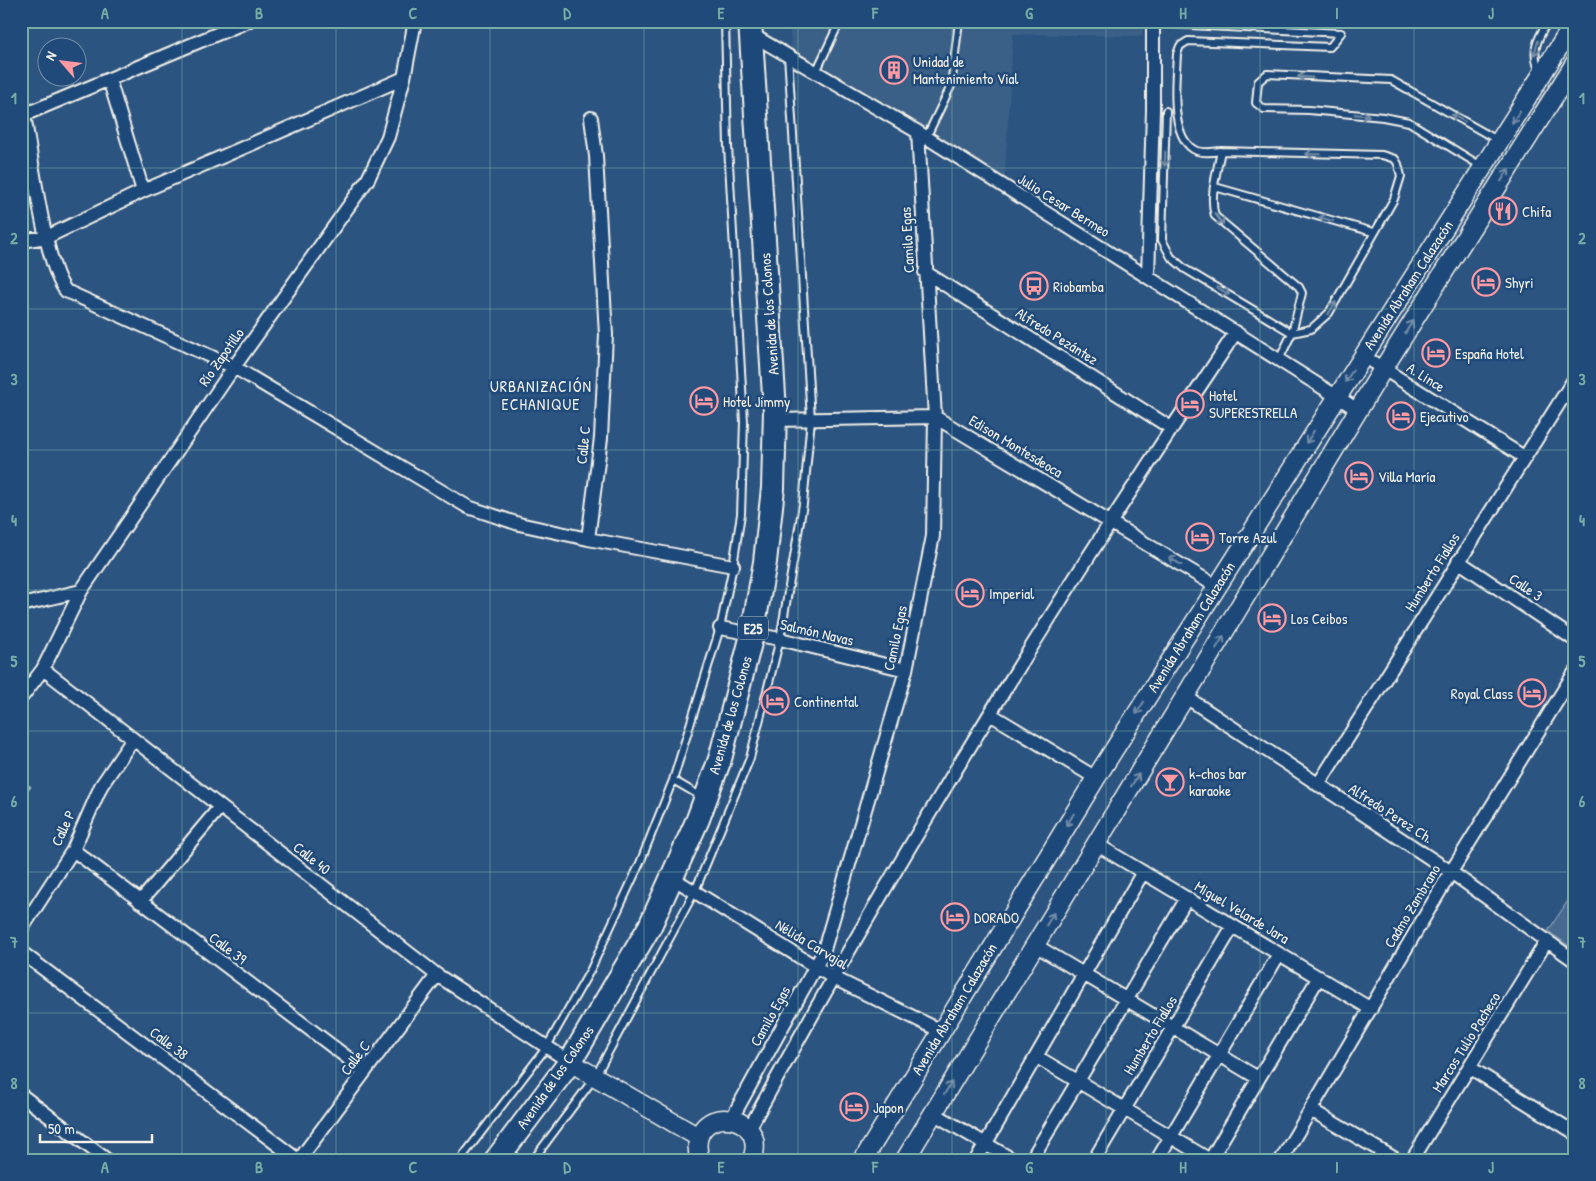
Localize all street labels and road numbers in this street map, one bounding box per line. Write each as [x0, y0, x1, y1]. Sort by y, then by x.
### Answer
street label: Julio Cesar Bermeo [1014, 168, 1114, 242]
street label: Camilo Egas [895, 206, 919, 274]
street label: Avenida Abraham Calazacón [1358, 216, 1458, 354]
street label: Avenida de los Colonos [754, 252, 784, 376]
street label: Alfredo Pezántez [1012, 302, 1103, 370]
street label: Río Zapotillo [193, 324, 249, 390]
street label: A. Lince [1403, 357, 1449, 397]
street label: Edison Montesdeoca [965, 410, 1067, 482]
street label: Calle C [571, 425, 595, 465]
street label: Humberto Fiallos [1400, 529, 1465, 615]
street label: Avenida Abraham Calazacón [1142, 557, 1240, 696]
street label: Calle 3 [1505, 568, 1547, 606]
street label: Camilo Egas [878, 603, 912, 673]
street label: Salmón Navas [778, 613, 856, 651]
road number: E25 [738, 616, 768, 640]
street label: Avenida de los Colonos [703, 653, 757, 777]
street label: Alfredo Perez Ch. [1345, 778, 1437, 848]
street label: Calle P [46, 807, 80, 849]
street label: Calle 40 [289, 837, 335, 879]
street label: Cadmo Zambrano [1379, 860, 1445, 952]
street label: Miguel Velarde Jara [1191, 876, 1293, 949]
street label: Nélida Carvajal [772, 914, 852, 974]
street label: Calle 39 [205, 927, 252, 969]
street label: Avenida Abraham Calazacón [906, 939, 1002, 1079]
street label: Camilo Egas [745, 982, 795, 1050]
street label: Marcos Tulio Pacheco [1427, 988, 1505, 1096]
street label: Humberto Fiallos [1118, 991, 1182, 1079]
street label: Avenida de los Colonos [511, 1021, 599, 1133]
street label: Calle 38 [145, 1022, 193, 1064]
street label: Calle C [335, 1036, 375, 1080]

